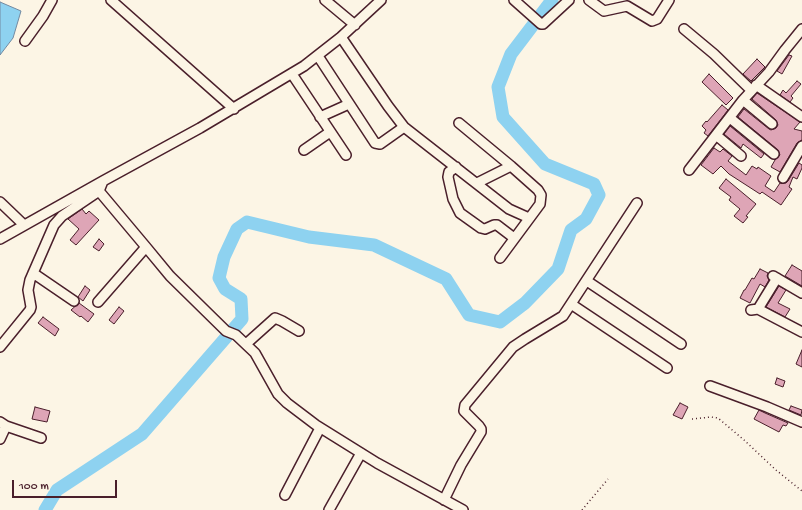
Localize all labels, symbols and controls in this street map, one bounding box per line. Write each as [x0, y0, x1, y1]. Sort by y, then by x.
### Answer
scale bar [14, 472, 119, 498]
text: 100 m [19, 480, 49, 494]

